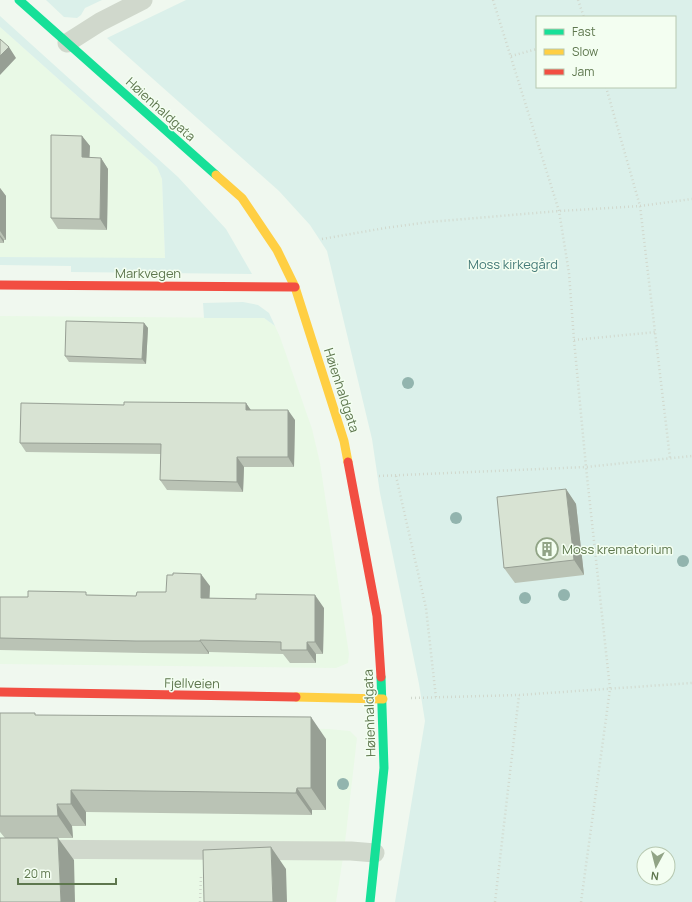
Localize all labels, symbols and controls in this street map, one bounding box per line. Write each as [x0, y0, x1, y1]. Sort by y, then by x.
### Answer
legend [536, 16, 676, 88]
text: Fast [572, 23, 596, 40]
text: Slow [572, 43, 598, 60]
text: Jam [572, 63, 594, 80]
street label: Høienhaldgata [122, 73, 200, 145]
park label: Moss kirkegård [468, 255, 558, 273]
street label: Markvegen [115, 264, 181, 282]
street label: Høienhaldgata [320, 345, 364, 435]
building icon: Moss krematorium [534, 536, 560, 562]
place label: Moss krematorium [562, 540, 673, 558]
street label: Høienhaldgata [358, 669, 380, 757]
street label: Fjellveien [164, 674, 220, 692]
north arrow [636, 846, 676, 886]
scale bar [18, 860, 116, 886]
text: 20 m [24, 865, 51, 882]
text: N [650, 868, 660, 884]

